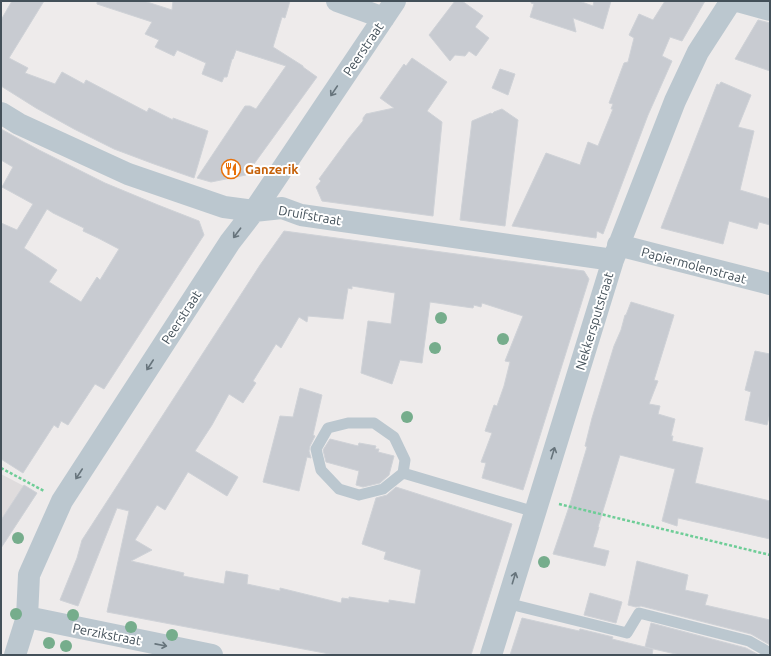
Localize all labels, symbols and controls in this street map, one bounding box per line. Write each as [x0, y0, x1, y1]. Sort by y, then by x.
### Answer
street label: Peerstraat [340, 20, 386, 78]
one-way arrow [330, 86, 338, 97]
restaurant icon: Ganzerik [220, 158, 242, 180]
place label: Ganzerik [245, 162, 299, 176]
street label: Druifstraat [277, 203, 343, 227]
one-way arrow [232, 228, 241, 239]
street label: Papiermolenstraat [640, 244, 748, 286]
street label: Nekkersputstraat [572, 270, 616, 372]
street label: Peerstraat [159, 288, 203, 346]
one-way arrow [146, 359, 154, 370]
one-way arrow [550, 447, 557, 460]
one-way arrow [75, 468, 83, 479]
one-way arrow [511, 571, 518, 584]
street label: Perzikstraat [72, 620, 142, 648]
one-way arrow [154, 641, 167, 649]

